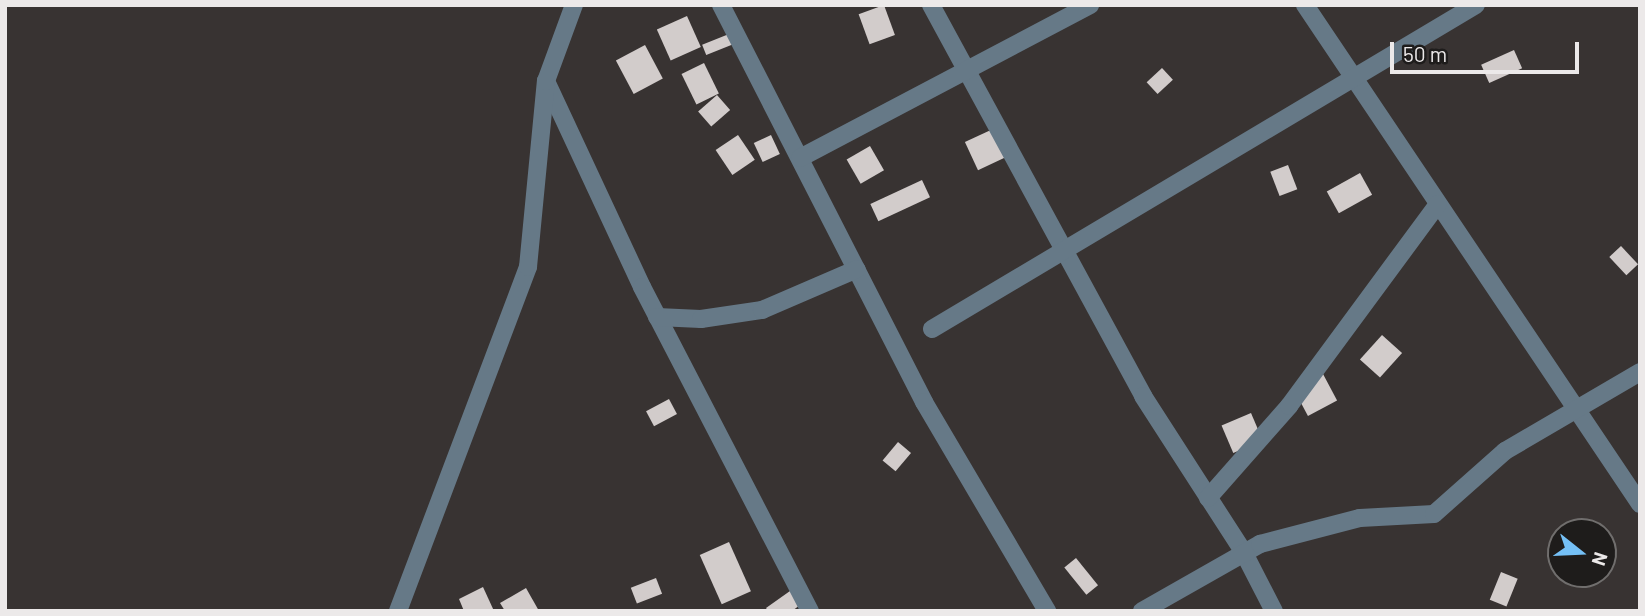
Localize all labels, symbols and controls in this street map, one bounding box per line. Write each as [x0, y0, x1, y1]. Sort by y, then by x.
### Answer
scale bar [1393, 28, 1582, 72]
text: 50 m [1403, 41, 1447, 66]
north arrow [1547, 518, 1617, 588]
text: N [1588, 549, 1613, 569]

